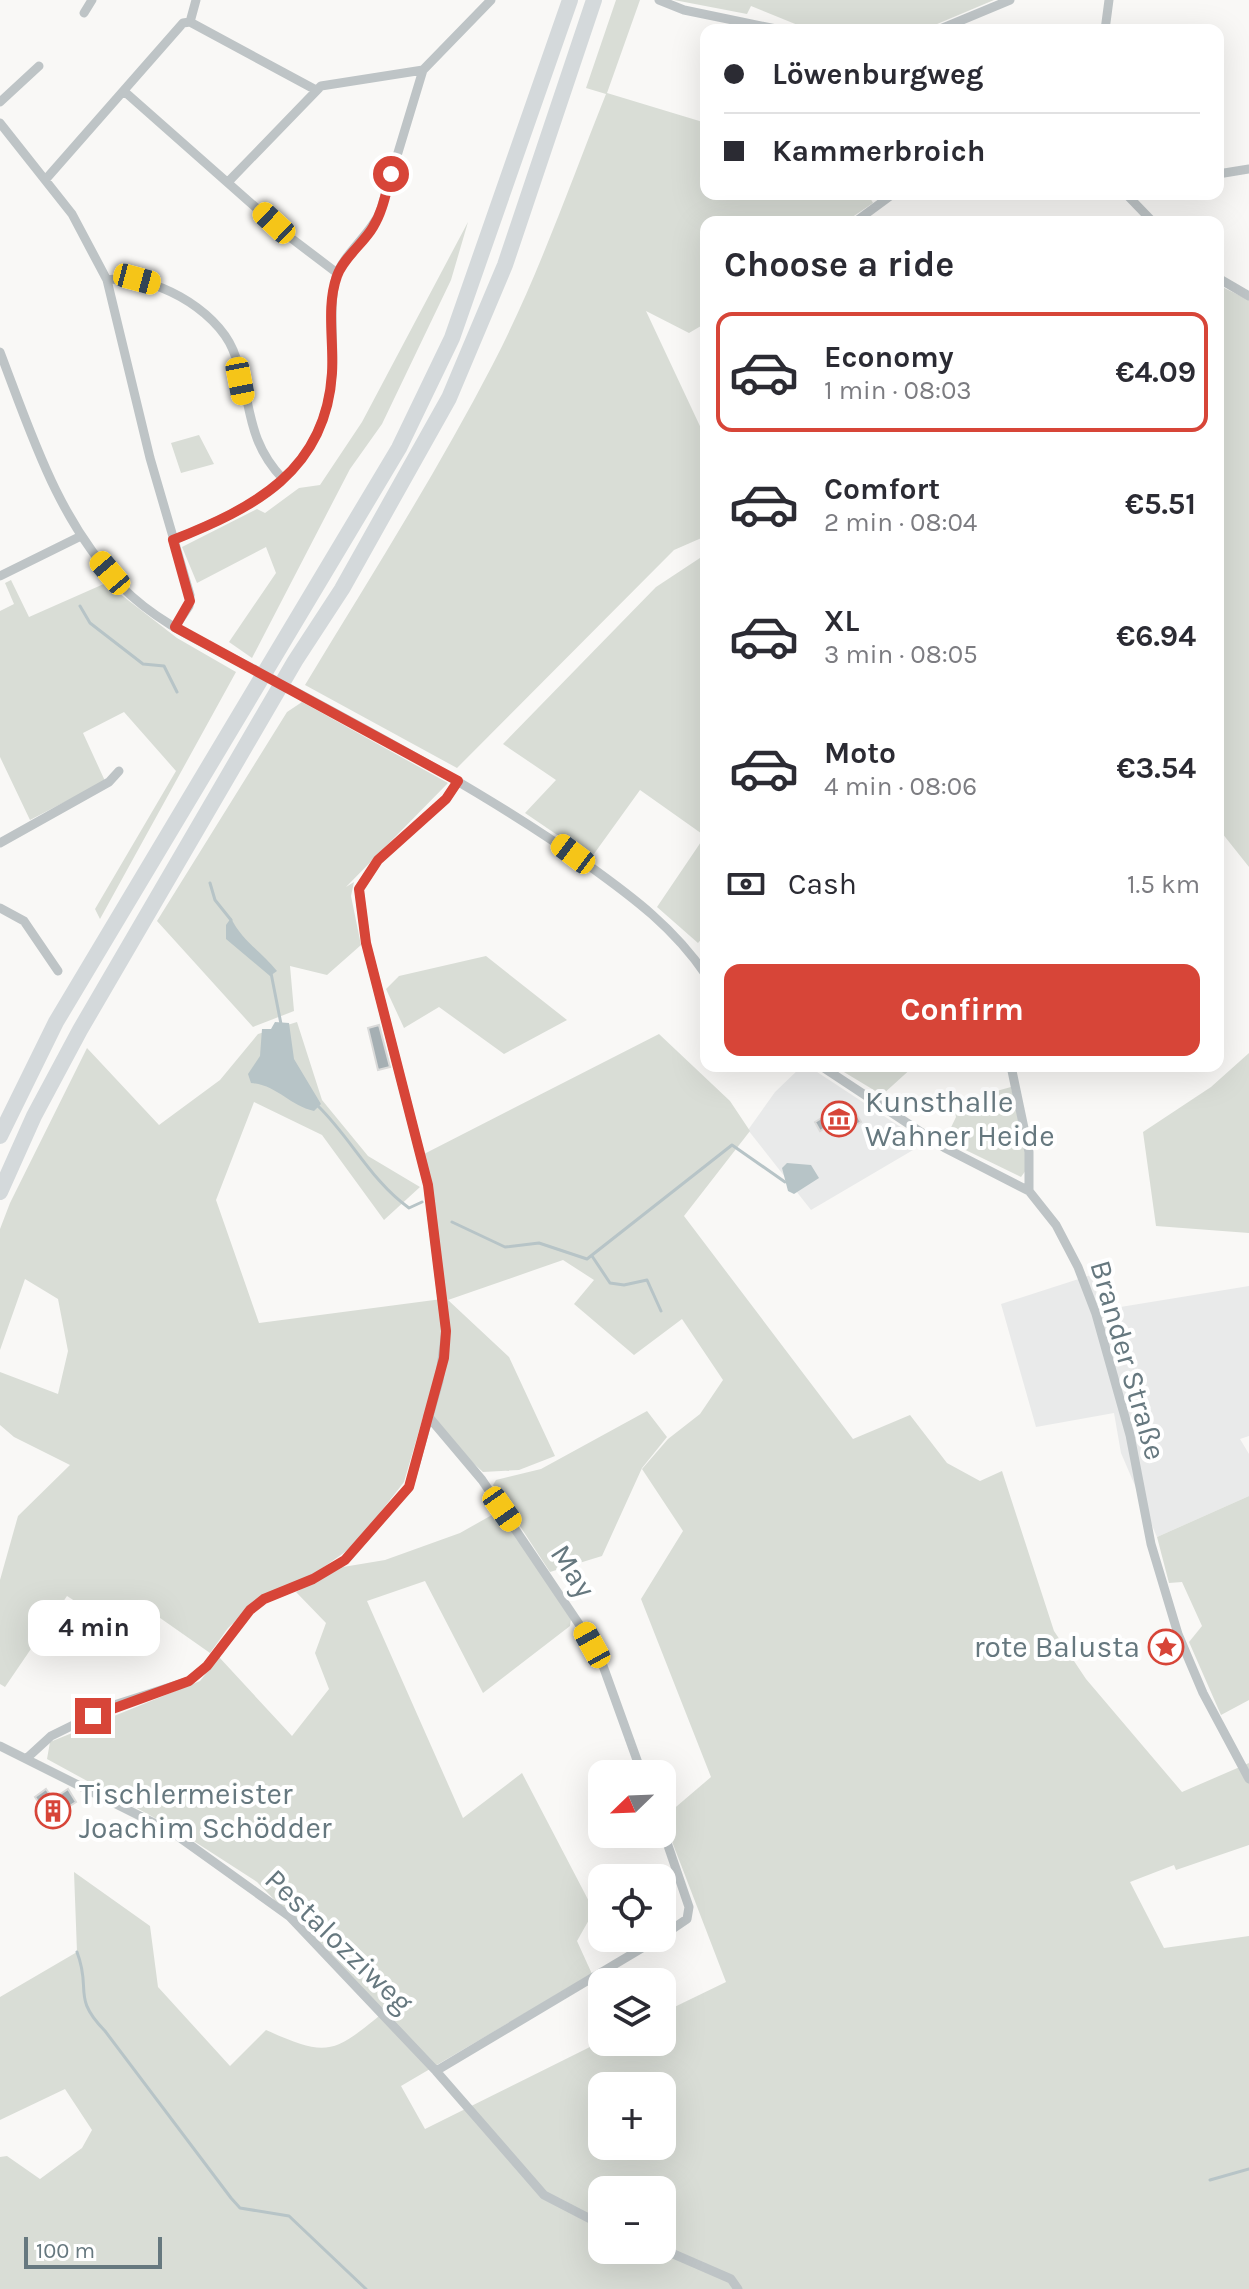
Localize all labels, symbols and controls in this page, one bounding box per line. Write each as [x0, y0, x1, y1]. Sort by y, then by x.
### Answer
text: Löwenburgweg [772, 56, 983, 92]
text: Kammerbroich [772, 133, 985, 169]
route start [373, 156, 409, 192]
car [248, 198, 300, 248]
text: Choose a ride [724, 243, 954, 285]
car [111, 261, 163, 297]
icon: car [728, 336, 800, 408]
text: Economy [824, 339, 954, 375]
text: €4.09 [1115, 354, 1196, 390]
car [224, 355, 256, 407]
text: 1 min · 08:03 [824, 375, 972, 406]
icon: car [728, 468, 800, 540]
text: Comfort [824, 471, 940, 507]
text: €5.51 [1125, 486, 1196, 522]
text: 2 min · 08:04 [824, 507, 977, 538]
car [85, 547, 135, 599]
icon: car [728, 600, 800, 672]
text: XL [824, 603, 859, 639]
text: €6.94 [1116, 618, 1196, 654]
text: 3 min · 08:05 [824, 639, 978, 670]
icon: car [728, 732, 800, 804]
text: Moto [824, 735, 896, 771]
text: €3.54 [1117, 750, 1196, 786]
text: 4 min · 08:06 [824, 771, 977, 802]
car [547, 830, 599, 878]
icon: cash [724, 862, 768, 906]
text: Cash [788, 866, 857, 902]
text: 1.5 km [1127, 869, 1200, 900]
button: Confirm [724, 964, 1200, 1056]
place label: Kunsthalle Wahner Heide [865, 1084, 1055, 1154]
museum icon: Kunsthalle Wahner Heide [820, 1100, 858, 1138]
street label: Brander Straße [1082, 1256, 1174, 1464]
car [478, 1482, 526, 1536]
street label: May [543, 1538, 603, 1604]
callout: 4 min [27, 1600, 159, 1656]
text: 4 min [58, 1612, 130, 1643]
car [570, 1618, 614, 1672]
place icon: rote Balusta [1147, 1628, 1185, 1666]
place label: rote Balusta [974, 1629, 1140, 1665]
route end [75, 1698, 111, 1734]
north arrow [588, 1760, 676, 1848]
map controls [588, 1760, 676, 2264]
place label: Tischlermeister Joachim Schödder [79, 1776, 332, 1846]
building icon: Tischlermeister Joachim Schödder [34, 1792, 72, 1830]
street label: Pestalozziweg [257, 1861, 421, 2021]
button: locate [588, 1864, 676, 1952]
button: layers [588, 1968, 676, 2056]
button: + [588, 2072, 676, 2160]
button: − [588, 2176, 676, 2264]
scale bar [24, 2233, 162, 2269]
text: 100 m [36, 2238, 95, 2264]

